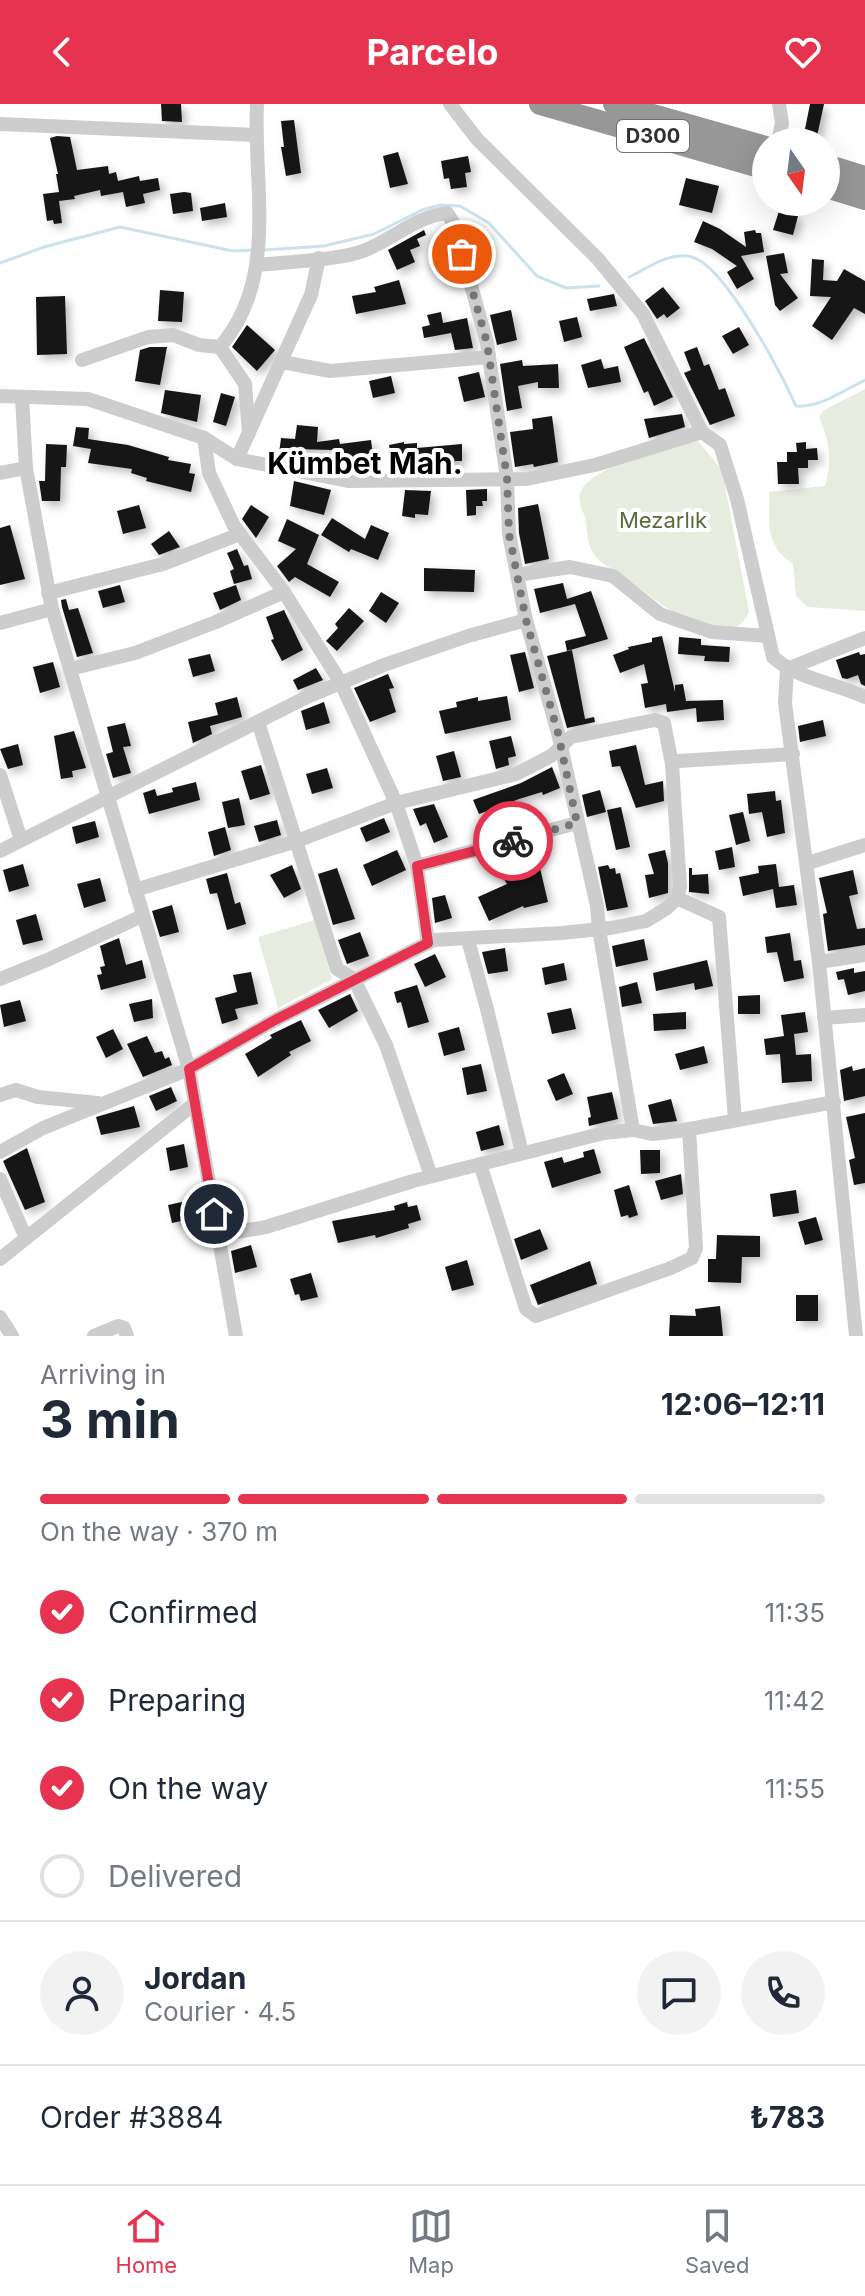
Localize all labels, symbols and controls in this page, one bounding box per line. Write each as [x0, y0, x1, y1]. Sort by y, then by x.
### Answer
icon: back [40, 30, 84, 74]
text: Parcelo [366, 30, 499, 74]
icon: heart [781, 30, 825, 74]
road number: D300 [617, 120, 689, 152]
north arrow [752, 128, 840, 216]
map controls [752, 128, 840, 216]
pin [428, 220, 496, 288]
icon: bag [440, 232, 484, 276]
district label: Kümbet Mah. [267, 445, 463, 481]
park label: Mezarlık [619, 507, 707, 533]
courier [473, 801, 553, 881]
icon: bike [491, 819, 535, 863]
pin [180, 1180, 248, 1248]
icon: home [192, 1192, 236, 1236]
text: Arriving in [40, 1359, 166, 1390]
text: 12:06–12:11 [661, 1386, 825, 1422]
text: 3 min [40, 1388, 180, 1451]
text: On the way · 370 m [40, 1516, 278, 1547]
icon: check [40, 1590, 84, 1634]
text: Confirmed [108, 1594, 258, 1630]
text: 11:35 [764, 1597, 825, 1628]
icon: check [40, 1678, 84, 1722]
text: Preparing [108, 1682, 246, 1718]
text: 11:42 [764, 1685, 825, 1716]
icon: check [40, 1766, 84, 1810]
text: On the way [108, 1770, 268, 1806]
text: 11:55 [765, 1773, 825, 1804]
text: Delivered [108, 1858, 242, 1894]
button: person [40, 1951, 124, 2035]
button: chat [637, 1951, 721, 2035]
button: phone [741, 1951, 825, 2035]
text: Jordan [144, 1960, 246, 1996]
text: Courier · 4.5 [144, 1996, 296, 2027]
text: Order #3884 [40, 2099, 223, 2135]
text: ₺783 [750, 2099, 825, 2135]
tab: Home [116, 2204, 177, 2278]
tab: Map [408, 2204, 454, 2278]
tab: Saved [685, 2204, 749, 2278]

